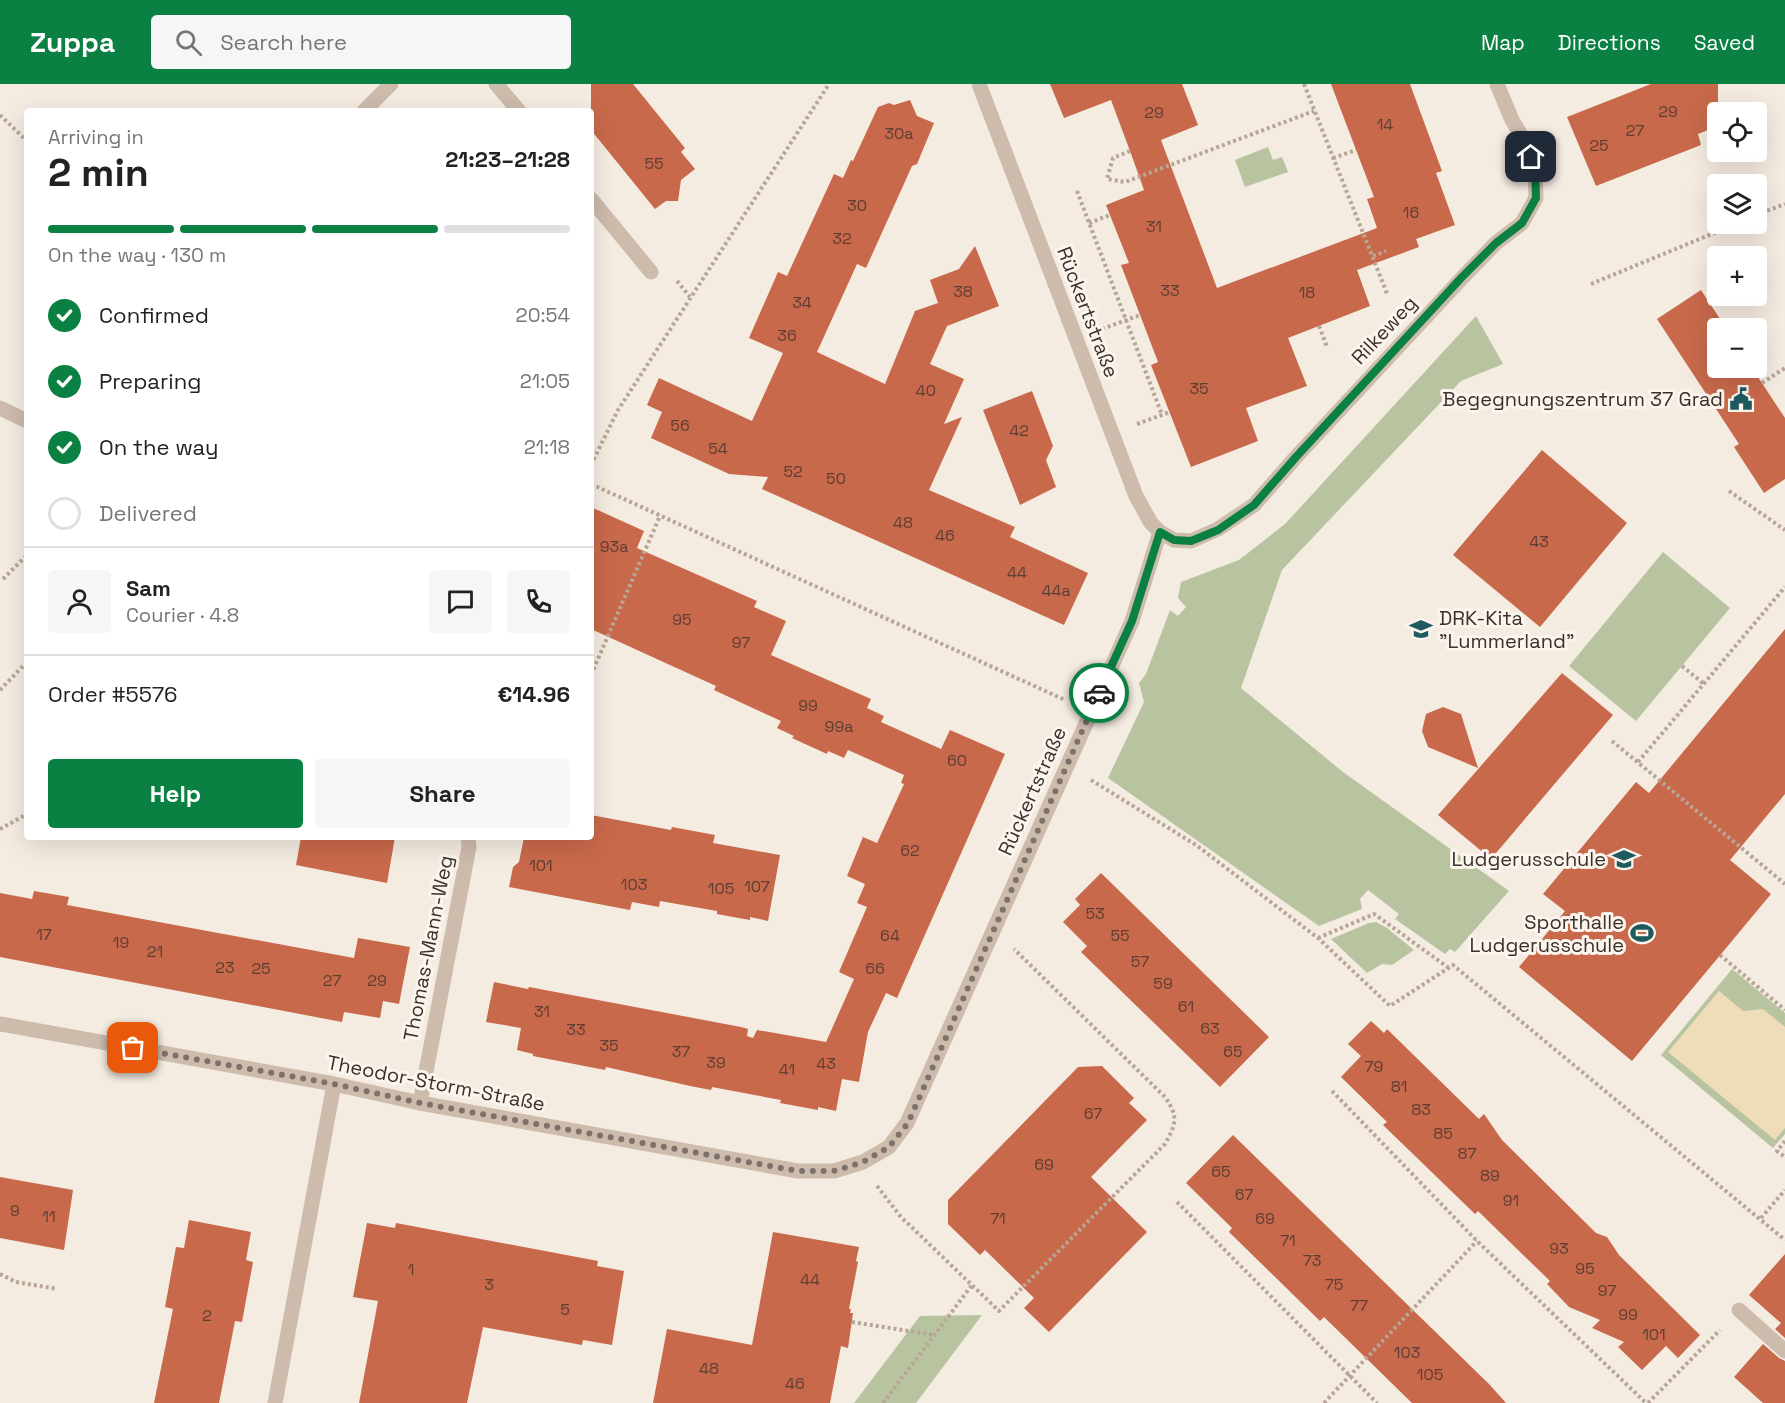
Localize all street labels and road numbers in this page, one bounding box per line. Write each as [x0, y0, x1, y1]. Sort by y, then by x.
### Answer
street label: Rückertstraße [1051, 243, 1125, 381]
street label: Rilkeweg [1346, 290, 1422, 370]
street label: Rückertstraße [992, 723, 1072, 859]
street label: Thomas-Mann-Weg [397, 853, 459, 1043]
street label: Theodor-Storm-Straße [325, 1049, 547, 1117]

